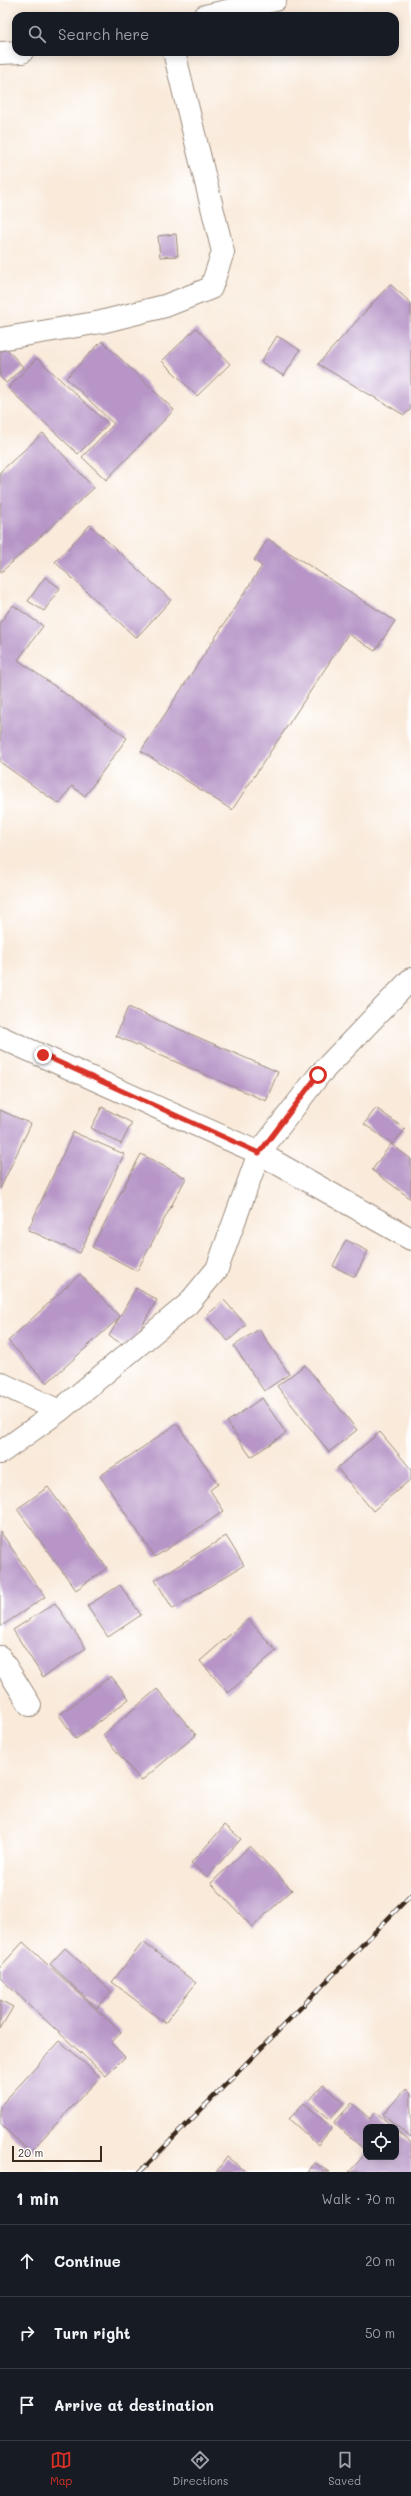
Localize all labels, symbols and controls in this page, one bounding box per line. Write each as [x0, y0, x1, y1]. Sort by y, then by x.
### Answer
search box [12, 12, 399, 56]
icon: search [26, 23, 48, 45]
text: Search here [58, 24, 149, 44]
route end [34, 1046, 52, 1064]
route start [309, 1066, 327, 1084]
map controls [363, 2124, 399, 2160]
button: locate [363, 2124, 399, 2160]
scale bar [12, 2144, 102, 2163]
text: 20 m [18, 2145, 43, 2160]
text: 1 min [16, 2187, 59, 2209]
text: Walk · 70 m [322, 2190, 395, 2207]
icon: ahead [16, 2250, 38, 2272]
text: Continue [54, 2251, 121, 2271]
text: 20 m [365, 2252, 395, 2269]
icon: right [16, 2322, 38, 2344]
text: Turn right [54, 2323, 131, 2343]
text: 50 m [365, 2324, 395, 2341]
icon: arrive [16, 2394, 38, 2416]
text: Arrive at destination [54, 2395, 214, 2415]
tab: Map [50, 2449, 72, 2488]
tab: Directions [172, 2449, 228, 2488]
tab: Saved [328, 2449, 361, 2488]

